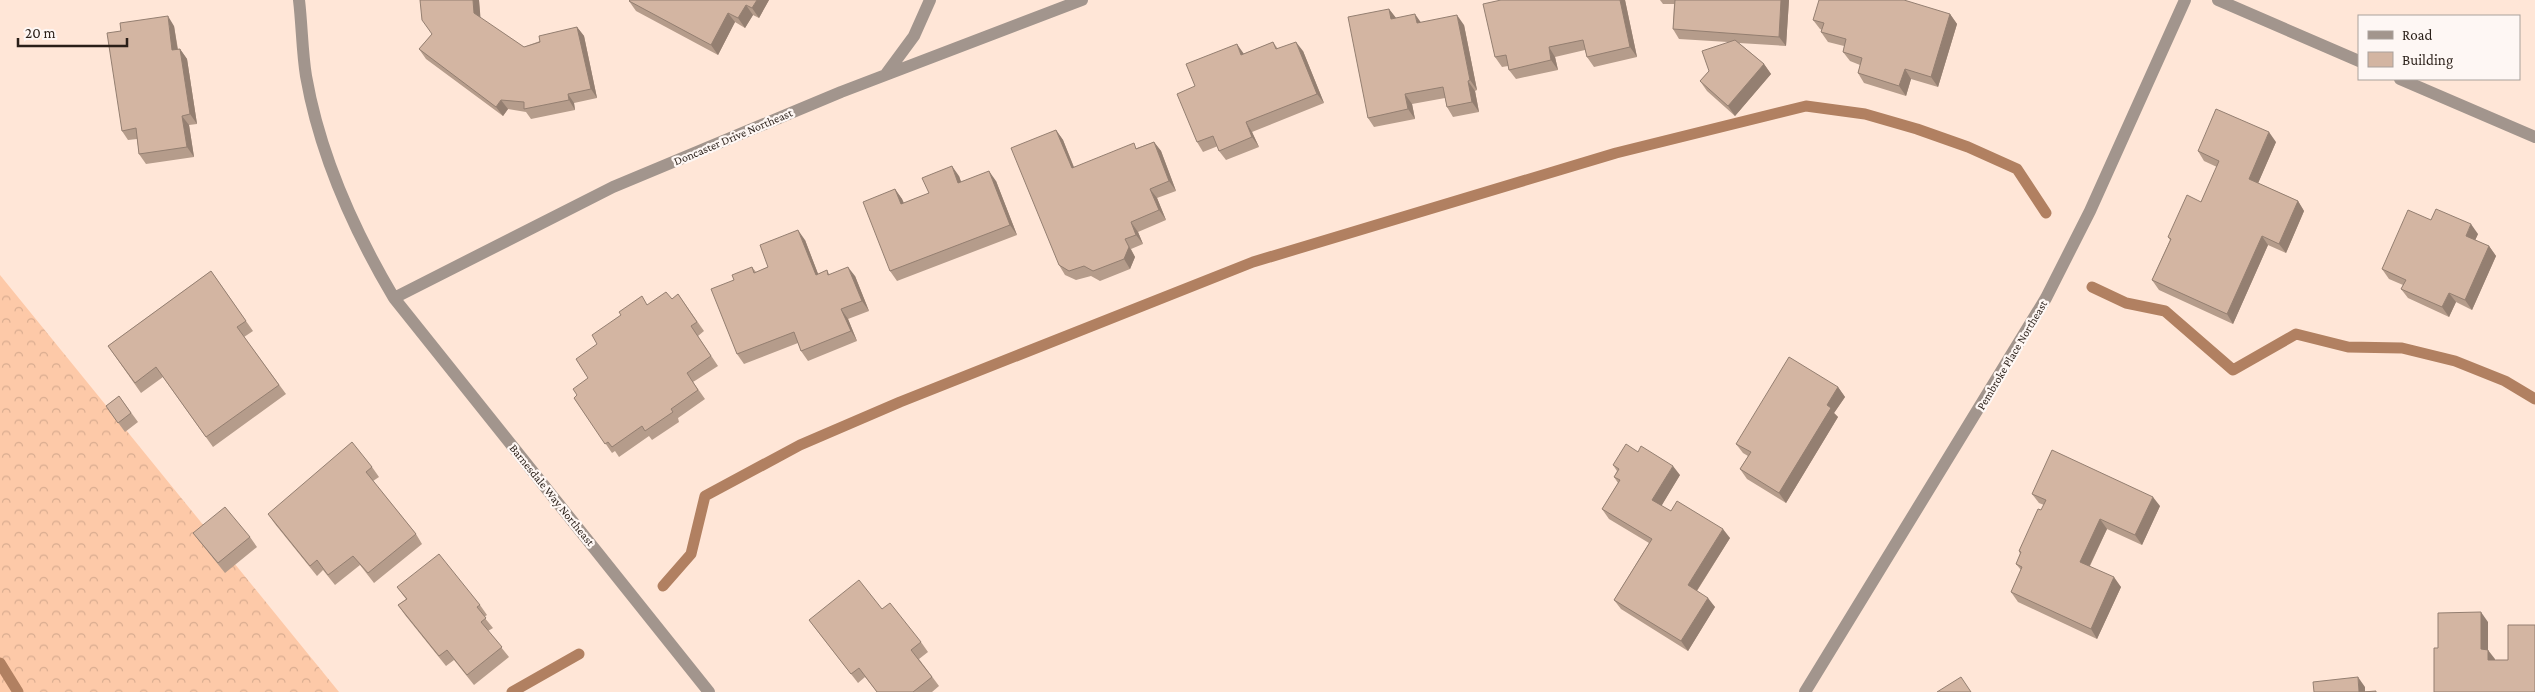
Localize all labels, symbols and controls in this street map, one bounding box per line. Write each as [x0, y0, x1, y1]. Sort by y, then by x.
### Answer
scale bar [18, 15, 126, 47]
legend [2358, 15, 2520, 80]
text: 20 m [25, 25, 56, 41]
text: Road [2402, 27, 2433, 43]
text: Building [2402, 52, 2453, 69]
street label: Doncaster Drive Northeast [672, 105, 795, 168]
street label: Pembroke Place Northeast [1974, 297, 2051, 412]
street label: Barnesdale Way Northeast [507, 441, 598, 550]

